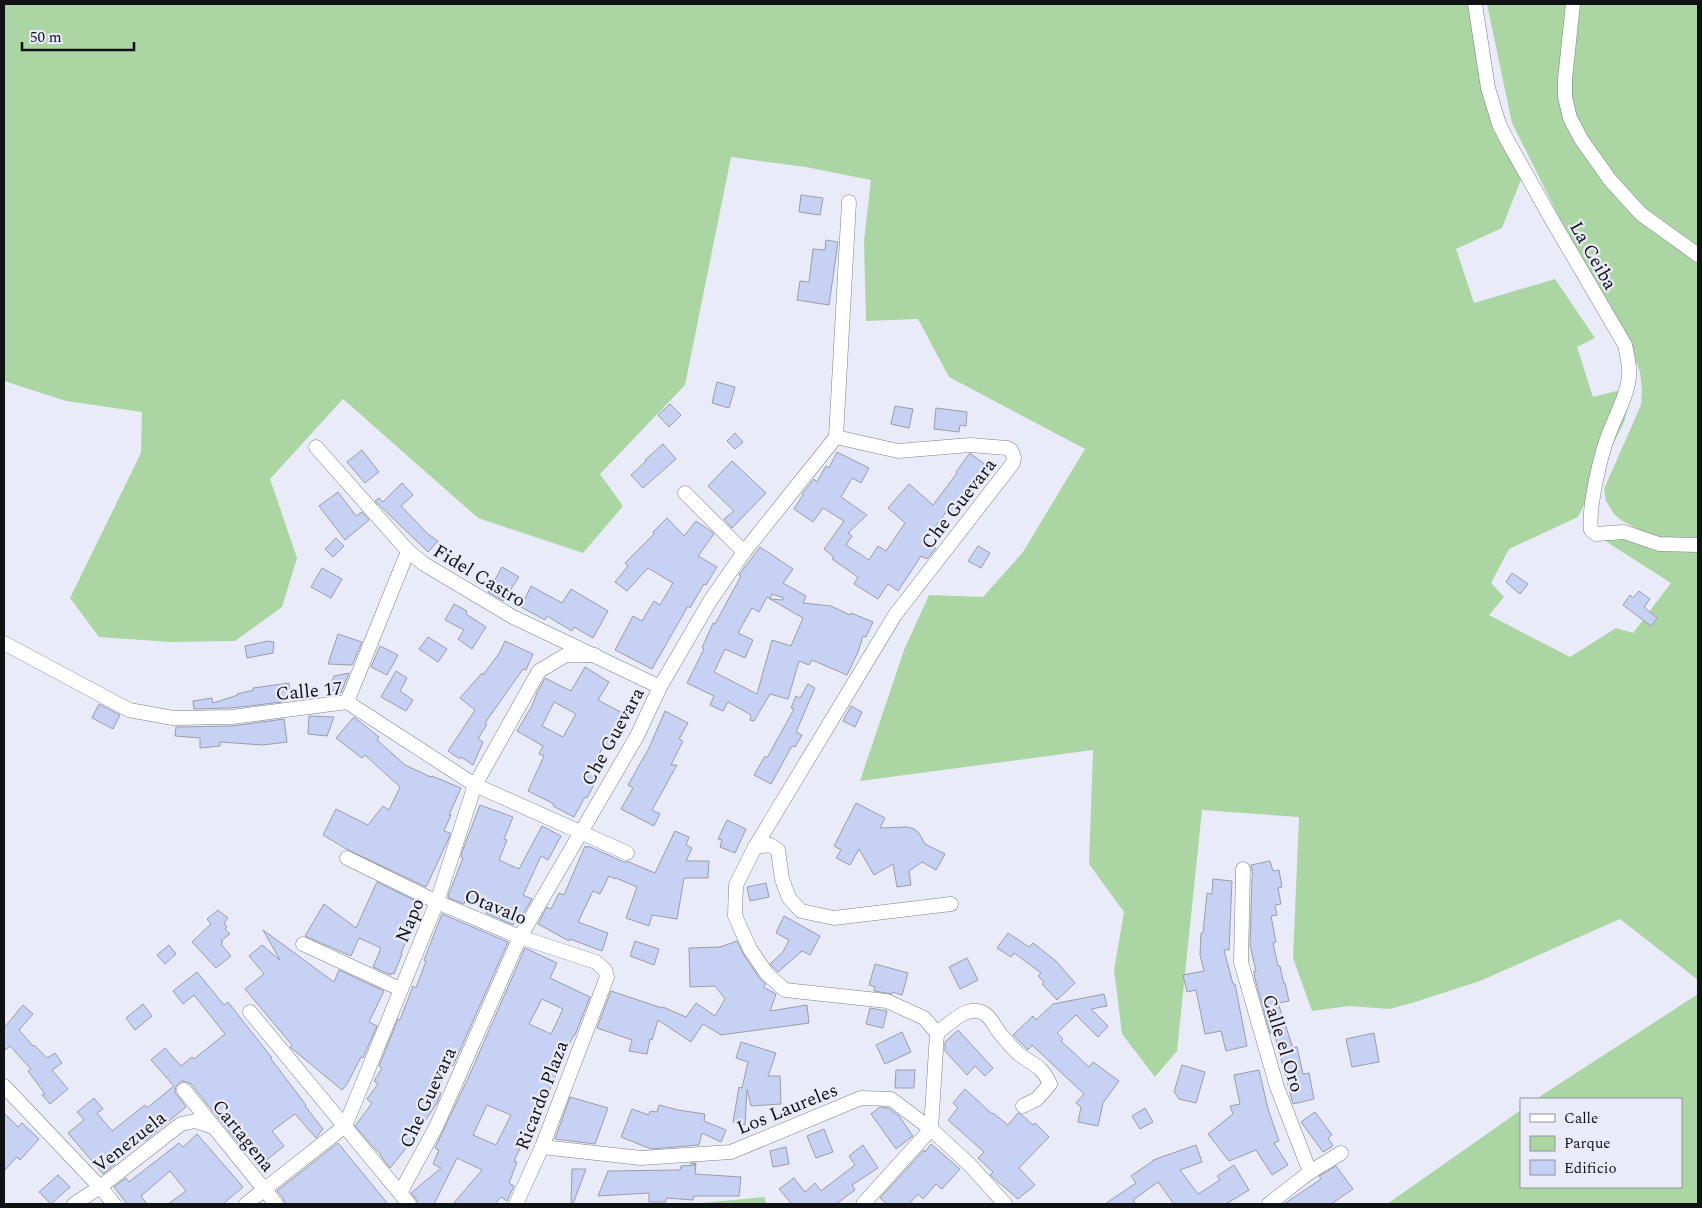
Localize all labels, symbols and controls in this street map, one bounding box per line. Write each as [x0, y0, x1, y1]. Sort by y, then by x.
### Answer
scale bar [22, 20, 135, 52]
text: 50 m [30, 26, 62, 49]
street label: La Ceiba [1561, 216, 1624, 296]
street label: Che Guevara [914, 452, 1004, 556]
street label: Fidel Castro [427, 537, 531, 615]
street label: Calle 17 [274, 674, 344, 709]
street label: Che Guevara [574, 682, 653, 791]
street label: Otavalo [460, 882, 531, 933]
street label: Napo [388, 894, 433, 947]
street label: Calle el Oro [1254, 991, 1311, 1096]
street label: Ricardo Plaza [508, 1036, 577, 1155]
street label: Che Guevara [392, 1042, 465, 1153]
street label: Los Laureles [733, 1076, 843, 1143]
street label: Cartagena [204, 1093, 282, 1179]
legend [1520, 1098, 1682, 1188]
street label: Venezuela [87, 1104, 173, 1180]
text: Calle [1564, 1107, 1598, 1130]
text: Parque [1564, 1132, 1611, 1155]
text: Edificio [1564, 1157, 1617, 1180]

